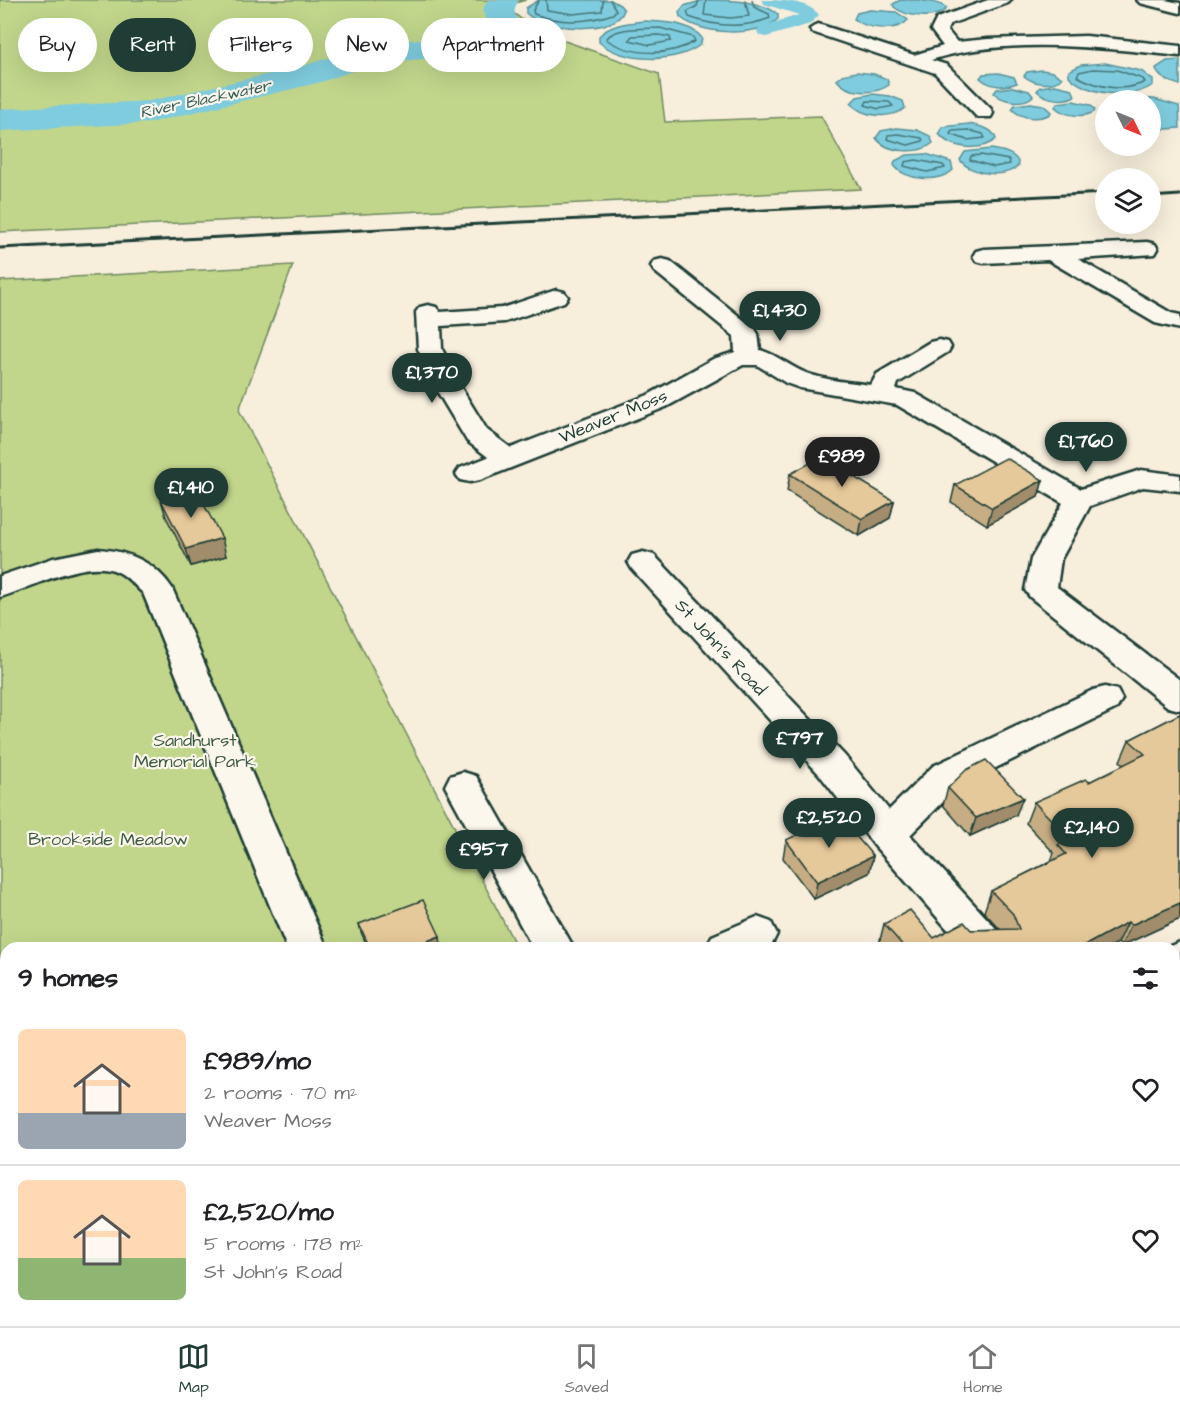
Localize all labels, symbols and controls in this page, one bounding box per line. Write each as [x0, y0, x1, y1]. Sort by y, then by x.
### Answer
chip: Buy [18, 18, 97, 72]
chip: Rent [109, 18, 196, 72]
chip: Filters [208, 18, 313, 72]
chip: New [325, 18, 409, 72]
chip: Apartment [421, 18, 566, 72]
water label: River Blackwater [138, 74, 275, 124]
north arrow [1095, 90, 1161, 156]
map controls [1095, 90, 1161, 234]
button: layers [1095, 168, 1161, 234]
pin: £1,430 [731, 291, 829, 342]
text: £1,430 [753, 296, 807, 324]
pin: £1,370 [383, 353, 481, 404]
text: £1,370 [406, 358, 458, 386]
street label: Weaver Moss [555, 383, 671, 450]
pin: £1,760 [1037, 422, 1135, 473]
text: £1,760 [1059, 427, 1113, 455]
pin: £989 [806, 437, 878, 488]
text: £989 [819, 442, 865, 470]
pin: £1,410 [142, 468, 240, 519]
text: £1,410 [168, 473, 214, 501]
street label: St John's Road [669, 593, 772, 701]
pin: £797 [764, 719, 836, 770]
text: £797 [777, 724, 823, 752]
park label: Sandhurst Memorial Park [134, 728, 256, 774]
pin: £2,520 [780, 798, 878, 849]
text: £2,520 [797, 803, 861, 831]
pin: £2,140 [1043, 808, 1141, 859]
text: £2,140 [1065, 813, 1119, 841]
park label: Brookside Meadow [28, 827, 188, 852]
pin: £957 [448, 830, 520, 881]
text: £957 [460, 835, 508, 863]
text: 9 homes [18, 960, 118, 996]
icon: filters [1129, 962, 1162, 995]
text: £989/mo [204, 1043, 311, 1079]
icon: home [66, 1053, 138, 1125]
icon: heart [1129, 1073, 1162, 1106]
text: 2 rooms · 70 m² [204, 1079, 357, 1107]
text: Weaver Moss [204, 1107, 332, 1135]
text: £2,520/mo [204, 1194, 334, 1230]
icon: home [66, 1204, 138, 1276]
icon: heart [1129, 1224, 1162, 1257]
text: 5 rooms · 178 m² [204, 1230, 363, 1258]
text: St John's Road [204, 1258, 342, 1286]
tab: Map [177, 1340, 210, 1398]
tab: Saved [565, 1340, 608, 1398]
tab: Home [963, 1340, 1003, 1398]

